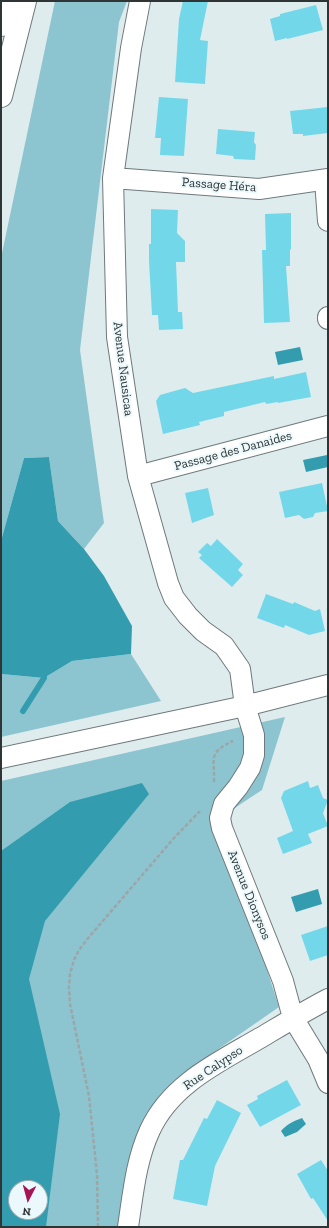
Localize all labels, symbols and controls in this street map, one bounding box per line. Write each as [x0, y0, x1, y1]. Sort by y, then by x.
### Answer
street label: Passage Héra [181, 175, 257, 195]
street label: Avenue Nausicaa [109, 321, 137, 417]
street label: Passage des Danaides [172, 428, 294, 474]
street label: Avenue Dionysos [224, 848, 274, 942]
street label: Rue Calypso [180, 1042, 246, 1094]
north arrow [8, 1180, 48, 1220]
text: N [22, 1205, 32, 1218]

